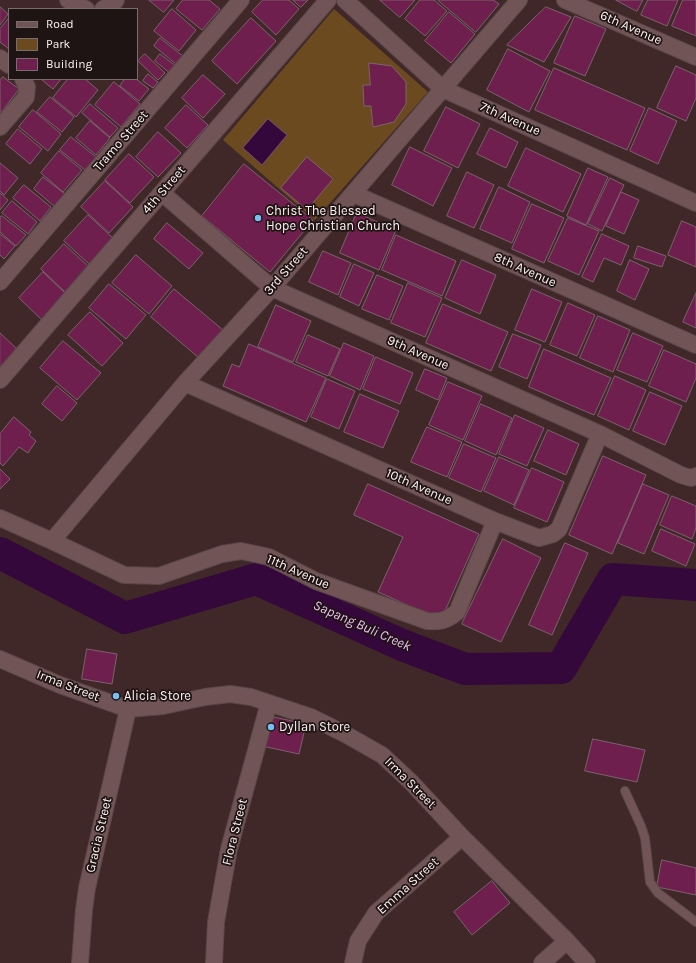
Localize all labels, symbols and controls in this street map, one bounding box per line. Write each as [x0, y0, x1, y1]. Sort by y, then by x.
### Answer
street label: 6th Avenue [598, 7, 664, 49]
legend [8, 8, 138, 80]
text: Road [46, 17, 74, 31]
text: Park [46, 37, 70, 51]
text: Building [46, 57, 92, 71]
street label: 7th Avenue [477, 99, 543, 139]
street label: Tramo Street [90, 107, 152, 175]
street label: 4th Street [139, 163, 189, 217]
place label: Christ The Blessed Hope Christian Church [266, 203, 400, 234]
marker: Christ The Blessed Hope Christian Church [253, 213, 263, 223]
street label: 3rd Street [261, 244, 311, 298]
street label: 8th Avenue [491, 249, 559, 291]
street label: 9th Avenue [385, 332, 451, 374]
street label: 10th Avenue [384, 466, 454, 508]
street label: 11th Avenue [264, 551, 332, 593]
water label: Sapang Buli Creek [310, 597, 414, 655]
street label: Irma Street [34, 667, 102, 705]
place label: Alicia Store [124, 688, 191, 704]
marker: Alicia Store [111, 691, 121, 701]
place label: Dyllan Store [279, 719, 350, 735]
marker: Dyllan Store [266, 722, 276, 732]
street label: Irma Street [381, 754, 439, 812]
street label: Gracia Street [83, 796, 115, 874]
street label: Flora Street [219, 797, 251, 867]
street label: Emma Street [374, 854, 442, 918]

